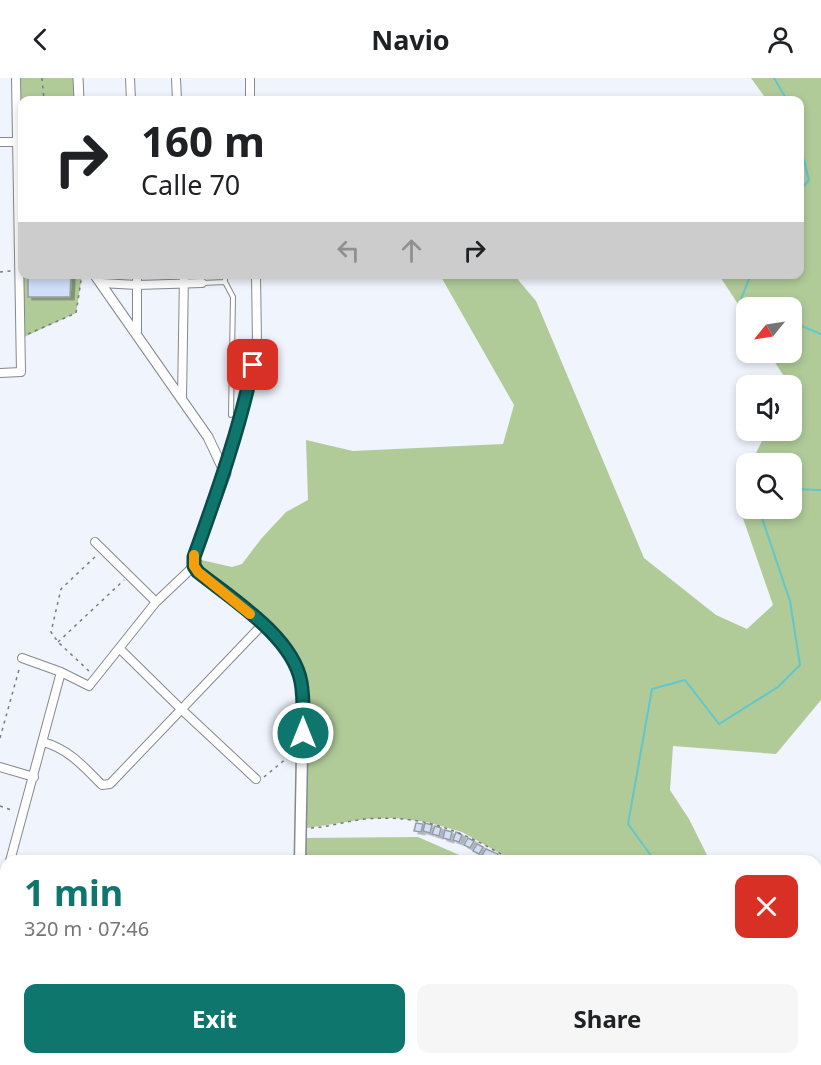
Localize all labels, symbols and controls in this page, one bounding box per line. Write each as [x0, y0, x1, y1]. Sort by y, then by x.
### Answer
text: Navio [371, 21, 450, 58]
icon: back [24, 23, 57, 56]
icon: person [764, 23, 797, 56]
text: 160 m [141, 112, 265, 169]
icon: right [42, 120, 120, 198]
text: Calle 70 [141, 166, 240, 203]
icon: left [332, 234, 365, 267]
icon: ahead [395, 234, 428, 267]
icon: right [458, 234, 491, 267]
north arrow [736, 297, 802, 363]
map controls [736, 297, 802, 519]
pin [227, 339, 278, 390]
icon: arrive [236, 348, 269, 381]
button: sound [736, 375, 802, 441]
button: search [736, 453, 802, 519]
position arrow [271, 701, 335, 765]
text: 1 min [24, 868, 123, 917]
button: close [735, 875, 798, 938]
text: 320 m · 07:46 [24, 915, 149, 942]
button: Exit [24, 984, 405, 1053]
button: Share [417, 984, 798, 1053]

